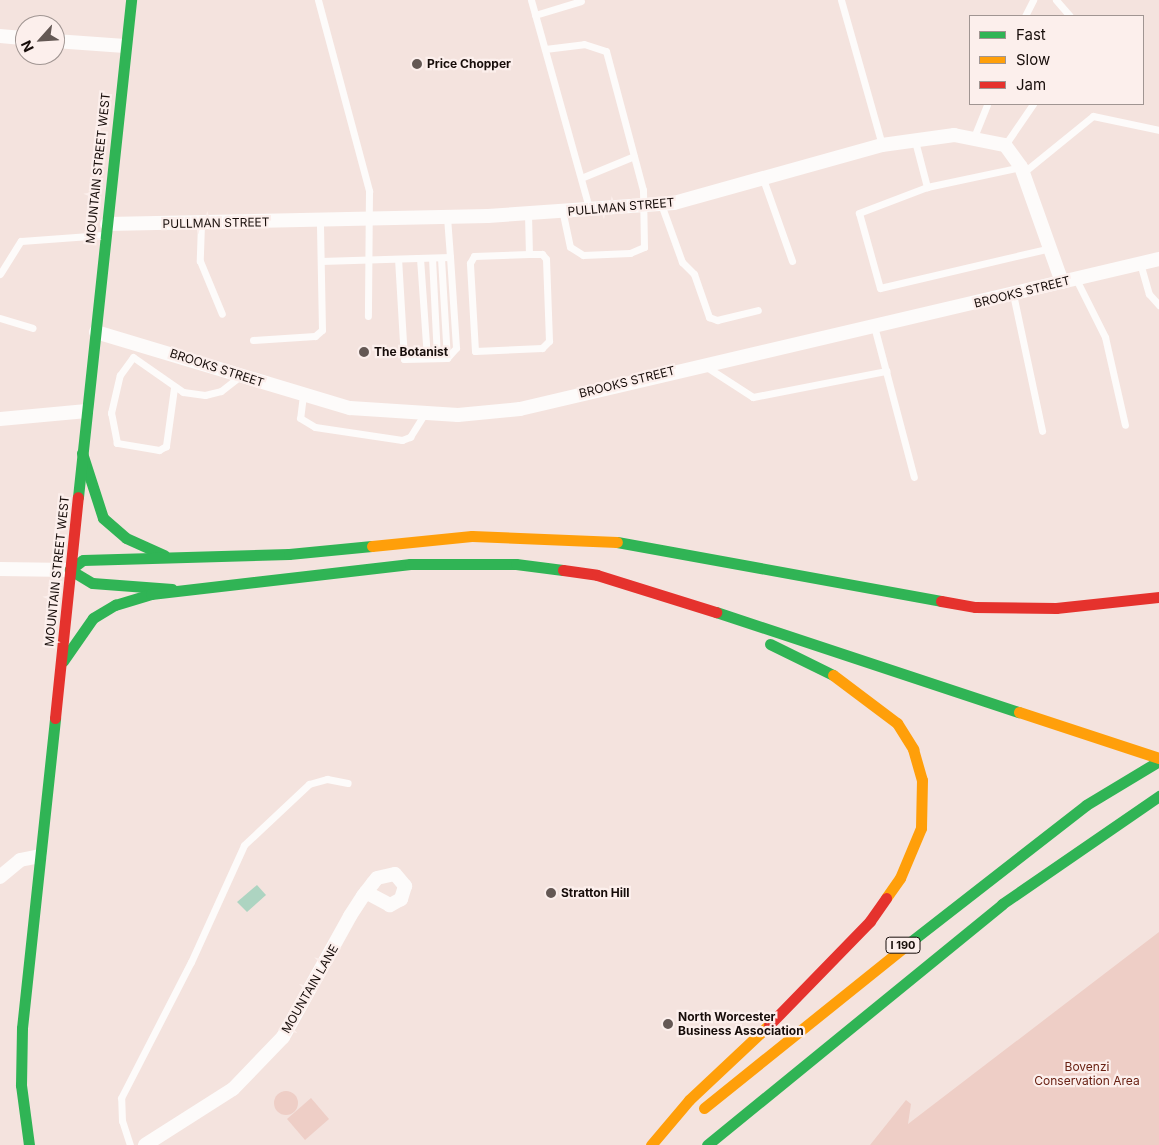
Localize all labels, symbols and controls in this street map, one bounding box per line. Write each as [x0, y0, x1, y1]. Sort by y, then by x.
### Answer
north arrow [15, 15, 65, 65]
legend [969, 15, 1144, 105]
text: Fast [1016, 25, 1046, 44]
text: N [17, 38, 37, 55]
text: Slow [1016, 50, 1050, 69]
place label: Price Chopper [427, 57, 511, 71]
marker: Price Chopper [411, 58, 423, 70]
text: Jam [1016, 75, 1046, 94]
street label: MOUNTAIN STREET WEST [83, 92, 113, 244]
street label: PULLMAN STREET [567, 195, 675, 219]
street label: PULLMAN STREET [162, 215, 270, 231]
street label: BROOKS STREET [973, 273, 1071, 311]
place label: The Botanist [374, 345, 448, 359]
street label: BROOKS STREET [168, 346, 266, 390]
marker: The Botanist [358, 346, 370, 358]
street label: BROOKS STREET [578, 363, 676, 401]
street label: MOUNTAIN STREET WEST [42, 495, 72, 647]
place label: Stratton Hill [561, 886, 630, 900]
marker: Stratton Hill [545, 887, 557, 899]
road number: I 190 [886, 936, 920, 954]
street label: MOUNTAIN LANE [279, 942, 341, 1036]
place label: North Worcester Business Association [678, 1010, 804, 1038]
marker: North Worcester Business Association [662, 1018, 674, 1030]
park label: Bovenzi Conservation Area [1034, 1060, 1140, 1088]

